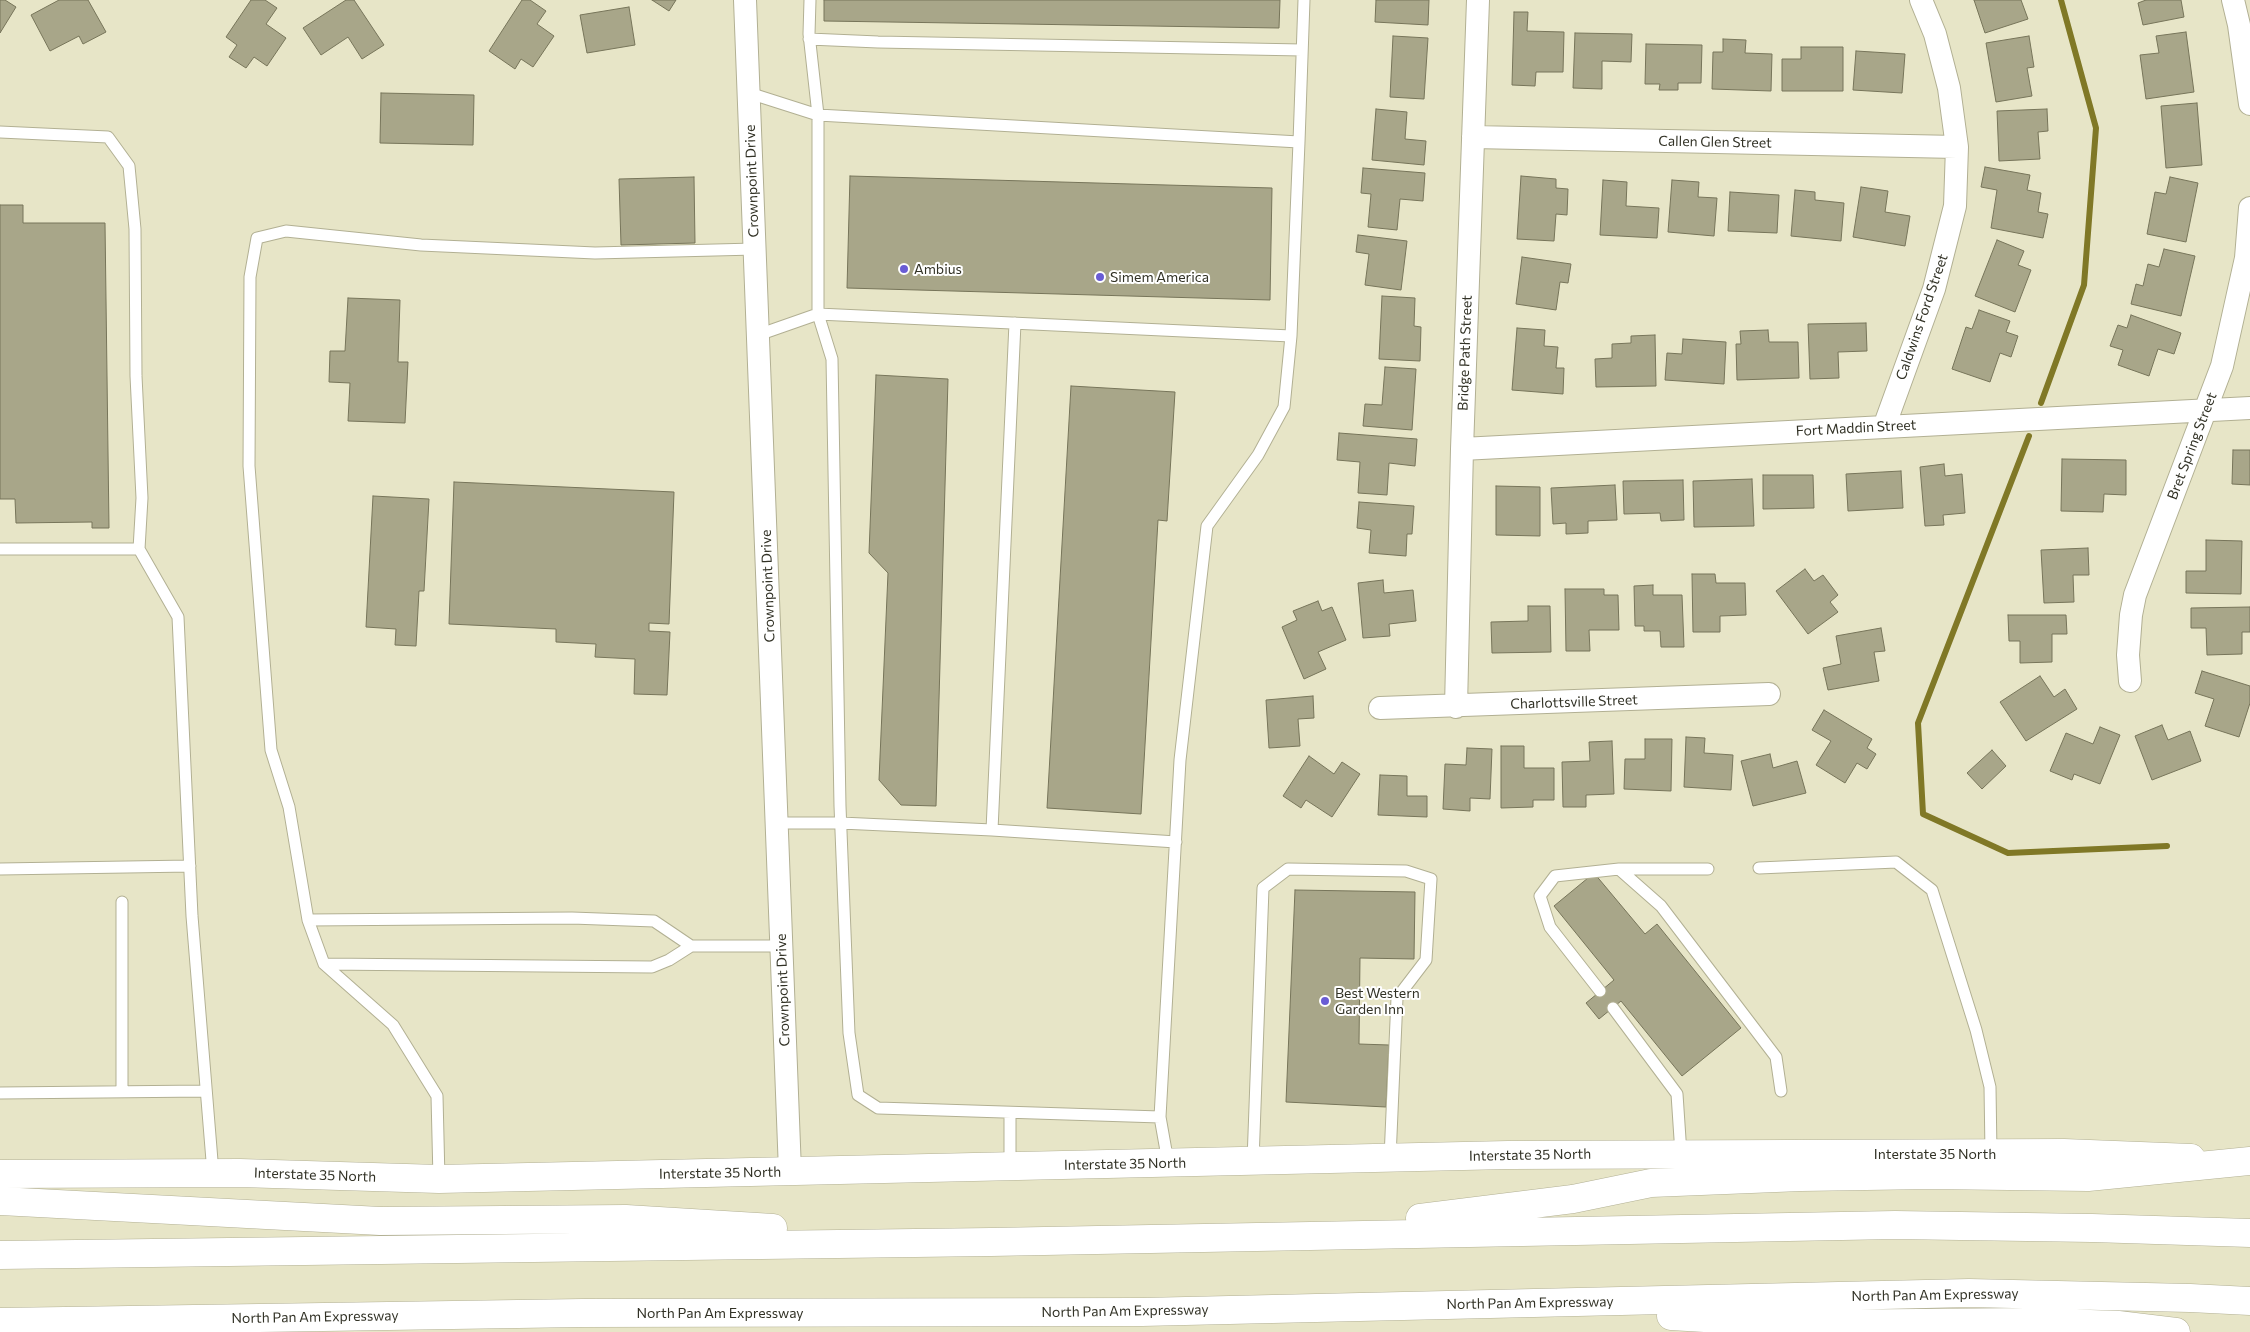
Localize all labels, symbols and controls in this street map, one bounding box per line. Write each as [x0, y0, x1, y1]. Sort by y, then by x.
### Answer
street label: Crownpoint Drive [742, 124, 762, 238]
street label: Callen Glen Street [1658, 133, 1772, 151]
street label: Caldwins Ford Street [1893, 252, 1951, 382]
place label: Ambius [914, 261, 962, 277]
marker: Ambius [898, 263, 910, 275]
place label: Simem America [1110, 269, 1209, 285]
marker: Simem America [1094, 271, 1106, 283]
street label: Bridge Path Street [1455, 295, 1475, 411]
street label: Bret Spring Street [2164, 390, 2220, 502]
street label: Fort Maddin Street [1795, 416, 1917, 440]
street label: Crownpoint Drive [758, 529, 778, 643]
street label: Charlottsville Street [1510, 691, 1638, 713]
street label: Crownpoint Drive [773, 933, 793, 1047]
place label: Best Western Garden Inn [1335, 985, 1420, 1018]
marker: Best Western Garden Inn [1319, 995, 1331, 1007]
street label: Interstate 35 North [1469, 1146, 1591, 1164]
street label: Interstate 35 North [1874, 1146, 1996, 1162]
street label: Interstate 35 North [1064, 1155, 1186, 1173]
street label: Interstate 35 North [254, 1164, 376, 1186]
street label: Interstate 35 North [659, 1164, 781, 1182]
street label: North Pan Am Expressway [1851, 1285, 2019, 1305]
street label: North Pan Am Expressway [1446, 1293, 1614, 1313]
street label: North Pan Am Expressway [1041, 1301, 1209, 1321]
street label: North Pan Am Expressway [636, 1305, 804, 1321]
street label: North Pan Am Expressway [231, 1307, 399, 1327]

